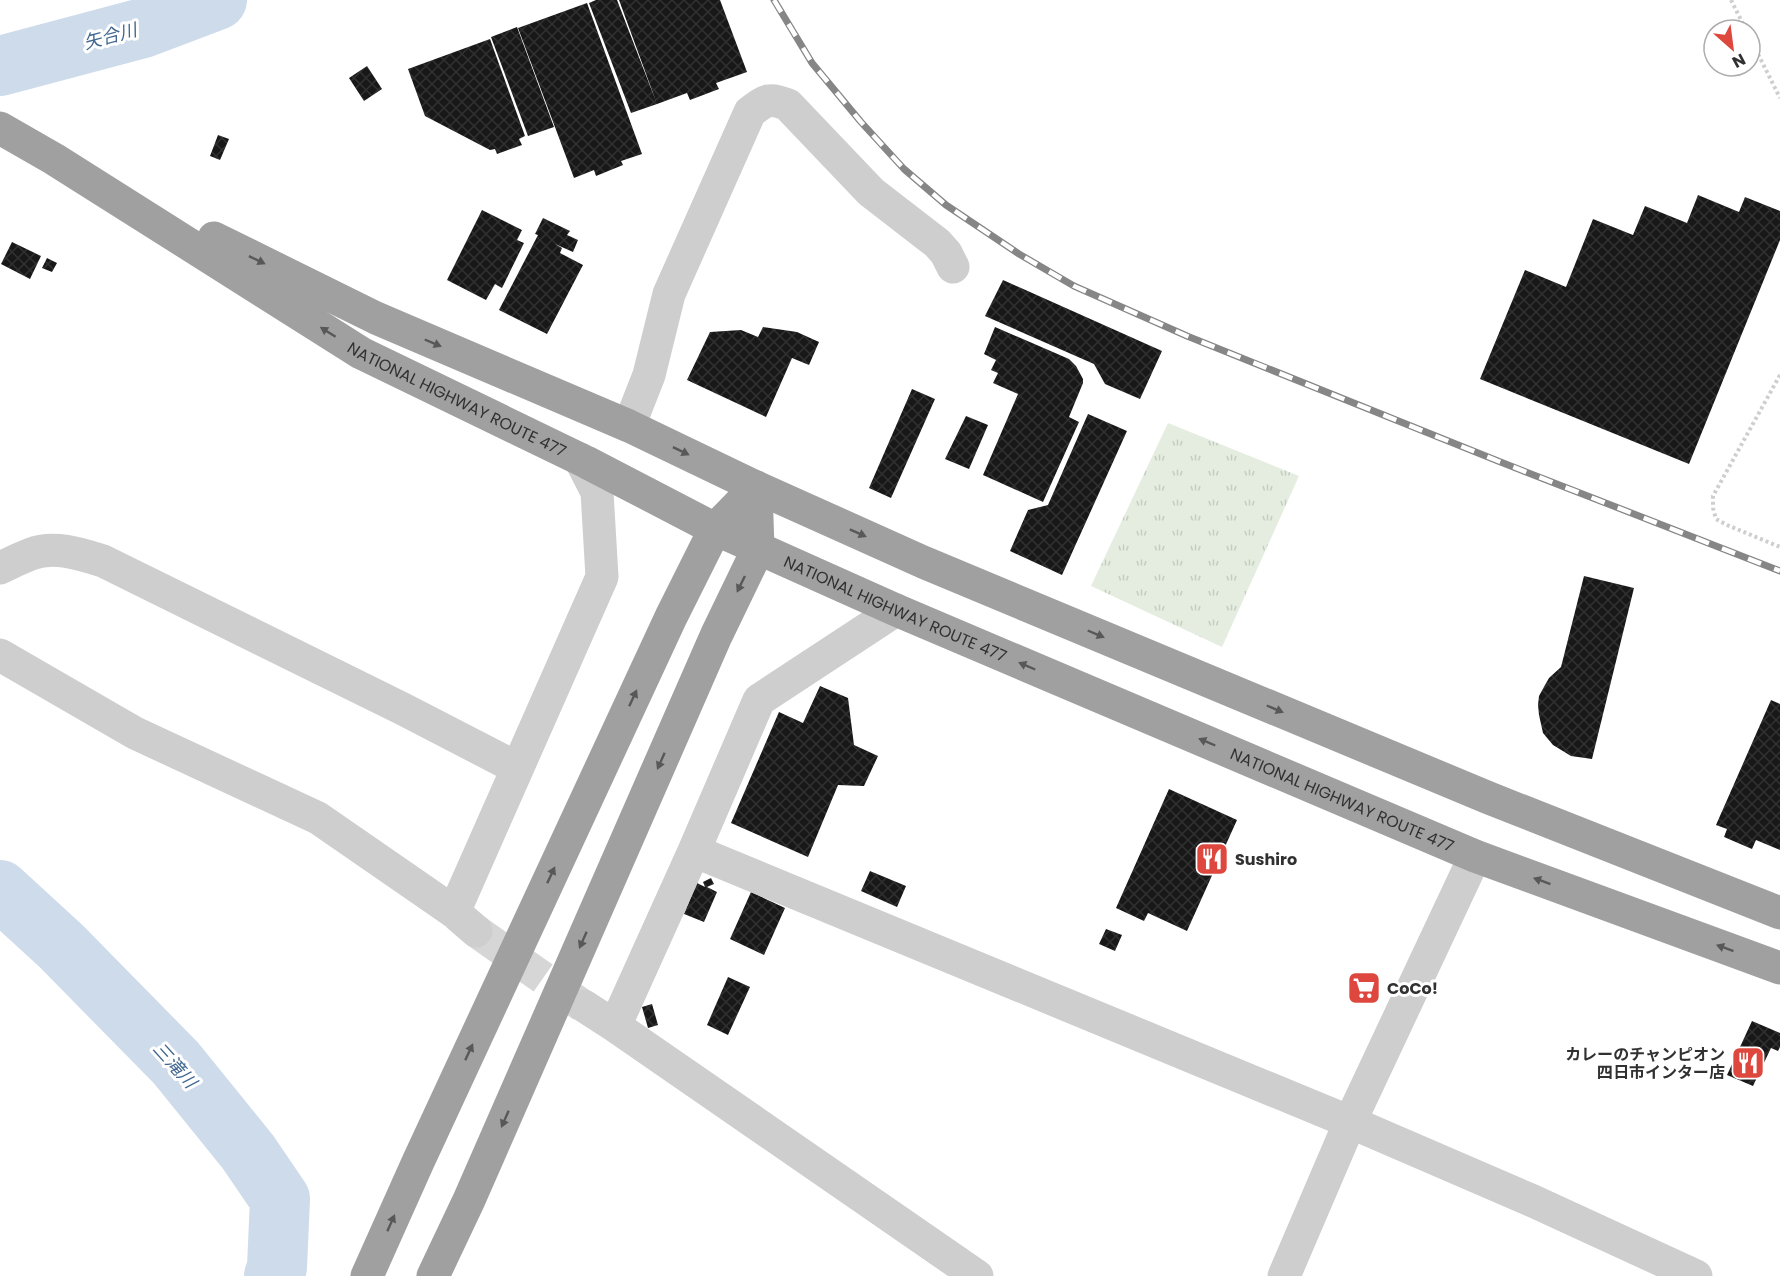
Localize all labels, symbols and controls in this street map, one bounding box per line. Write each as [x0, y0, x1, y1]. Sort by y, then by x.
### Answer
water label: 矢合川 [81, 16, 141, 55]
north arrow [1702, 18, 1762, 78]
text: N [1728, 48, 1750, 74]
one-way arrow [248, 254, 266, 264]
one-way arrow [319, 326, 336, 337]
street label: NATIONAL HIGHWAY ROUTE 477 [343, 336, 571, 462]
one-way arrow [425, 338, 443, 348]
one-way arrow [673, 446, 690, 455]
one-way arrow [850, 528, 867, 537]
street label: NATIONAL HIGHWAY ROUTE 477 [780, 550, 1011, 667]
one-way arrow [736, 575, 746, 592]
one-way arrow [1087, 629, 1105, 639]
one-way arrow [1018, 661, 1036, 671]
one-way arrow [629, 689, 638, 706]
one-way arrow [1267, 704, 1285, 714]
one-way arrow [1197, 737, 1215, 747]
street label: NATIONAL HIGHWAY ROUTE 477 [1227, 742, 1458, 857]
one-way arrow [656, 753, 666, 771]
restaurant icon: Sushiro [1194, 841, 1230, 877]
place label: Sushiro [1235, 848, 1297, 871]
one-way arrow [547, 866, 556, 883]
one-way arrow [1533, 876, 1551, 885]
one-way arrow [578, 932, 588, 950]
one-way arrow [1716, 943, 1734, 953]
supermarket icon: CoCo! [1346, 970, 1382, 1006]
place label: CoCo! [1387, 977, 1438, 1000]
water label: 三滝川 [148, 1037, 204, 1095]
one-way arrow [465, 1043, 474, 1060]
place label: カレーのチャンピオン 四日市インター店 [1565, 1043, 1725, 1084]
restaurant icon: カレーのチャンピオン 四日市インター店 [1730, 1045, 1766, 1081]
one-way arrow [500, 1110, 510, 1128]
one-way arrow [386, 1213, 396, 1231]

